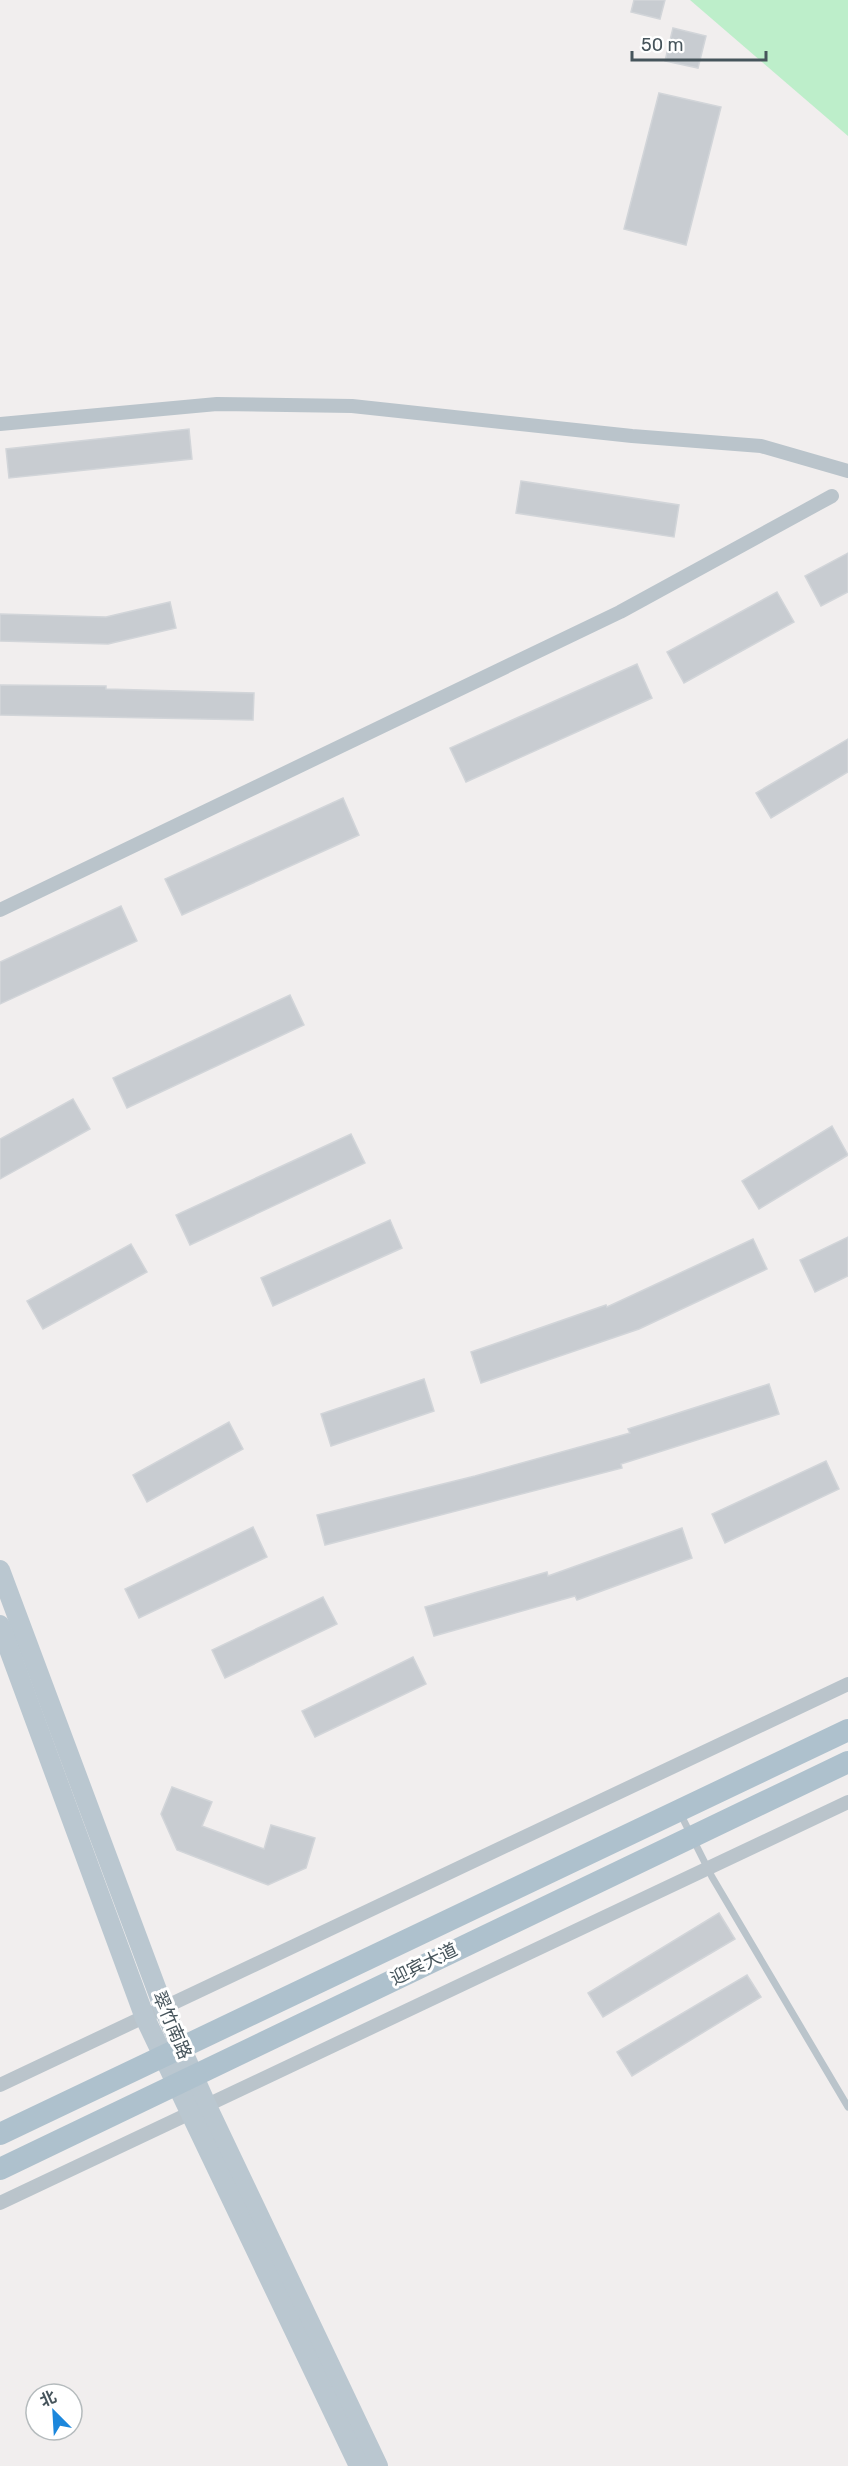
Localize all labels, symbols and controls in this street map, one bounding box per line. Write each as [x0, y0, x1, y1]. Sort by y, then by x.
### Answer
scale bar [632, 24, 766, 62]
text: 50 m [641, 34, 684, 56]
street label: 迎宾大道 [387, 1938, 461, 1990]
street label: 翠竹南路 [148, 1988, 196, 2062]
north arrow [24, 2382, 84, 2442]
text: 北 [37, 2387, 59, 2411]

